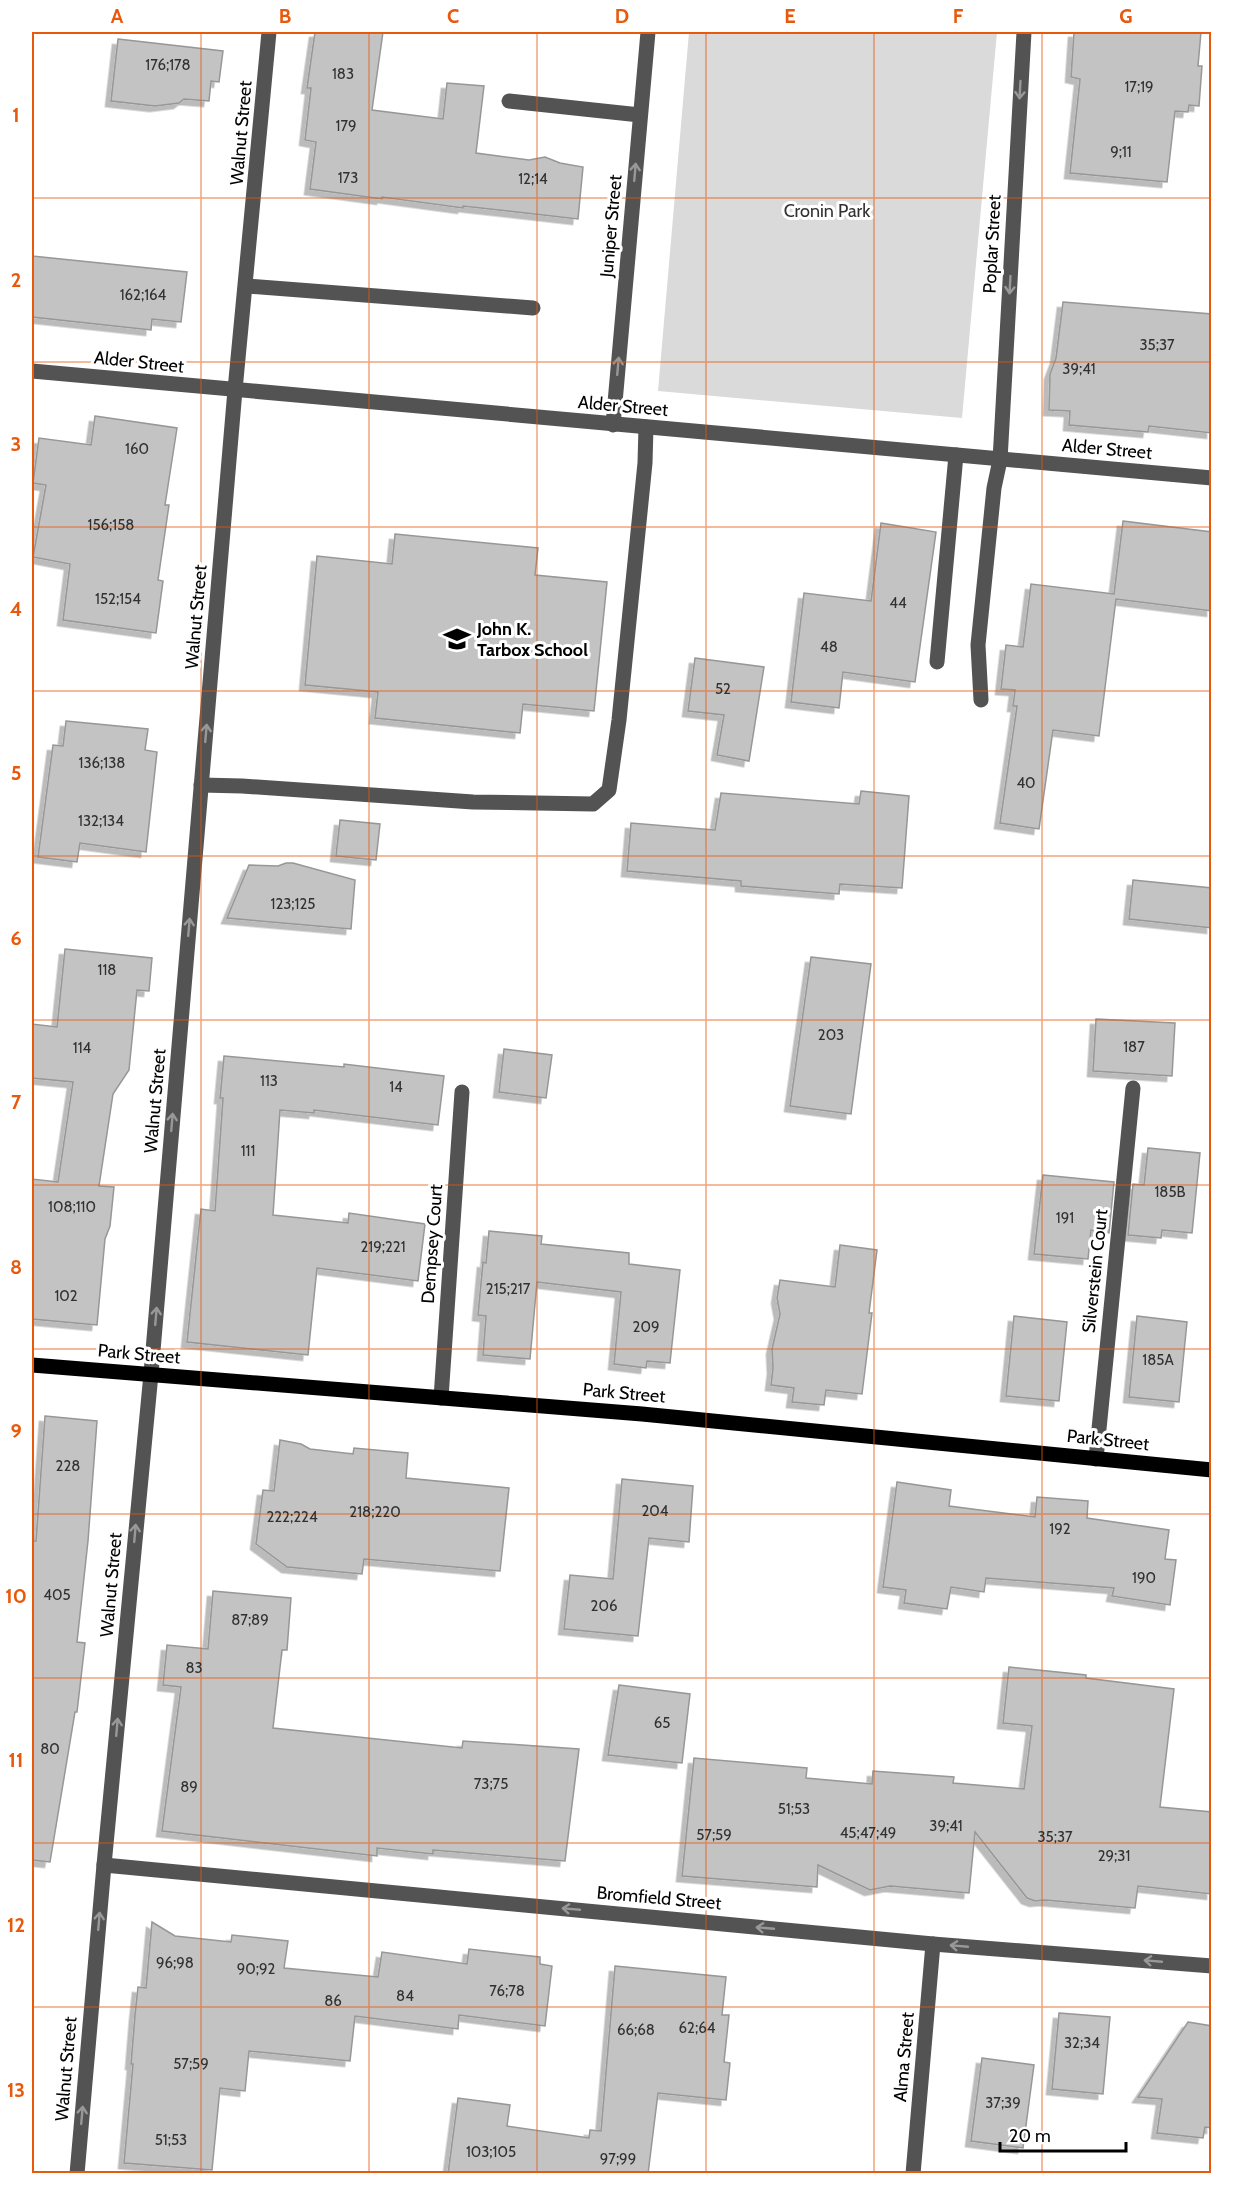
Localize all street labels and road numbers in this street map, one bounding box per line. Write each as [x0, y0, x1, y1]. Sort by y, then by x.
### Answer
street label: Walnut Street [225, 80, 257, 186]
street label: Juniper Street [595, 174, 626, 279]
street label: Poplar Street [978, 194, 1006, 294]
street label: Alder Street [93, 346, 185, 378]
street label: Alder Street [577, 391, 669, 421]
street label: Alder Street [1061, 434, 1153, 464]
street label: Walnut Street [180, 564, 212, 670]
street label: Walnut Street [139, 1048, 171, 1154]
street label: Dempsey Court [417, 1184, 447, 1304]
street label: Silverstein Court [1078, 1208, 1112, 1334]
street label: Park Street [97, 1339, 181, 1369]
street label: Park Street [582, 1378, 666, 1408]
street label: Park Street [1066, 1425, 1150, 1455]
street label: Walnut Street [95, 1532, 127, 1638]
street label: Bromfield Street [596, 1882, 722, 1914]
street label: Alma Street [889, 2011, 919, 2103]
street label: Walnut Street [50, 2016, 82, 2122]

